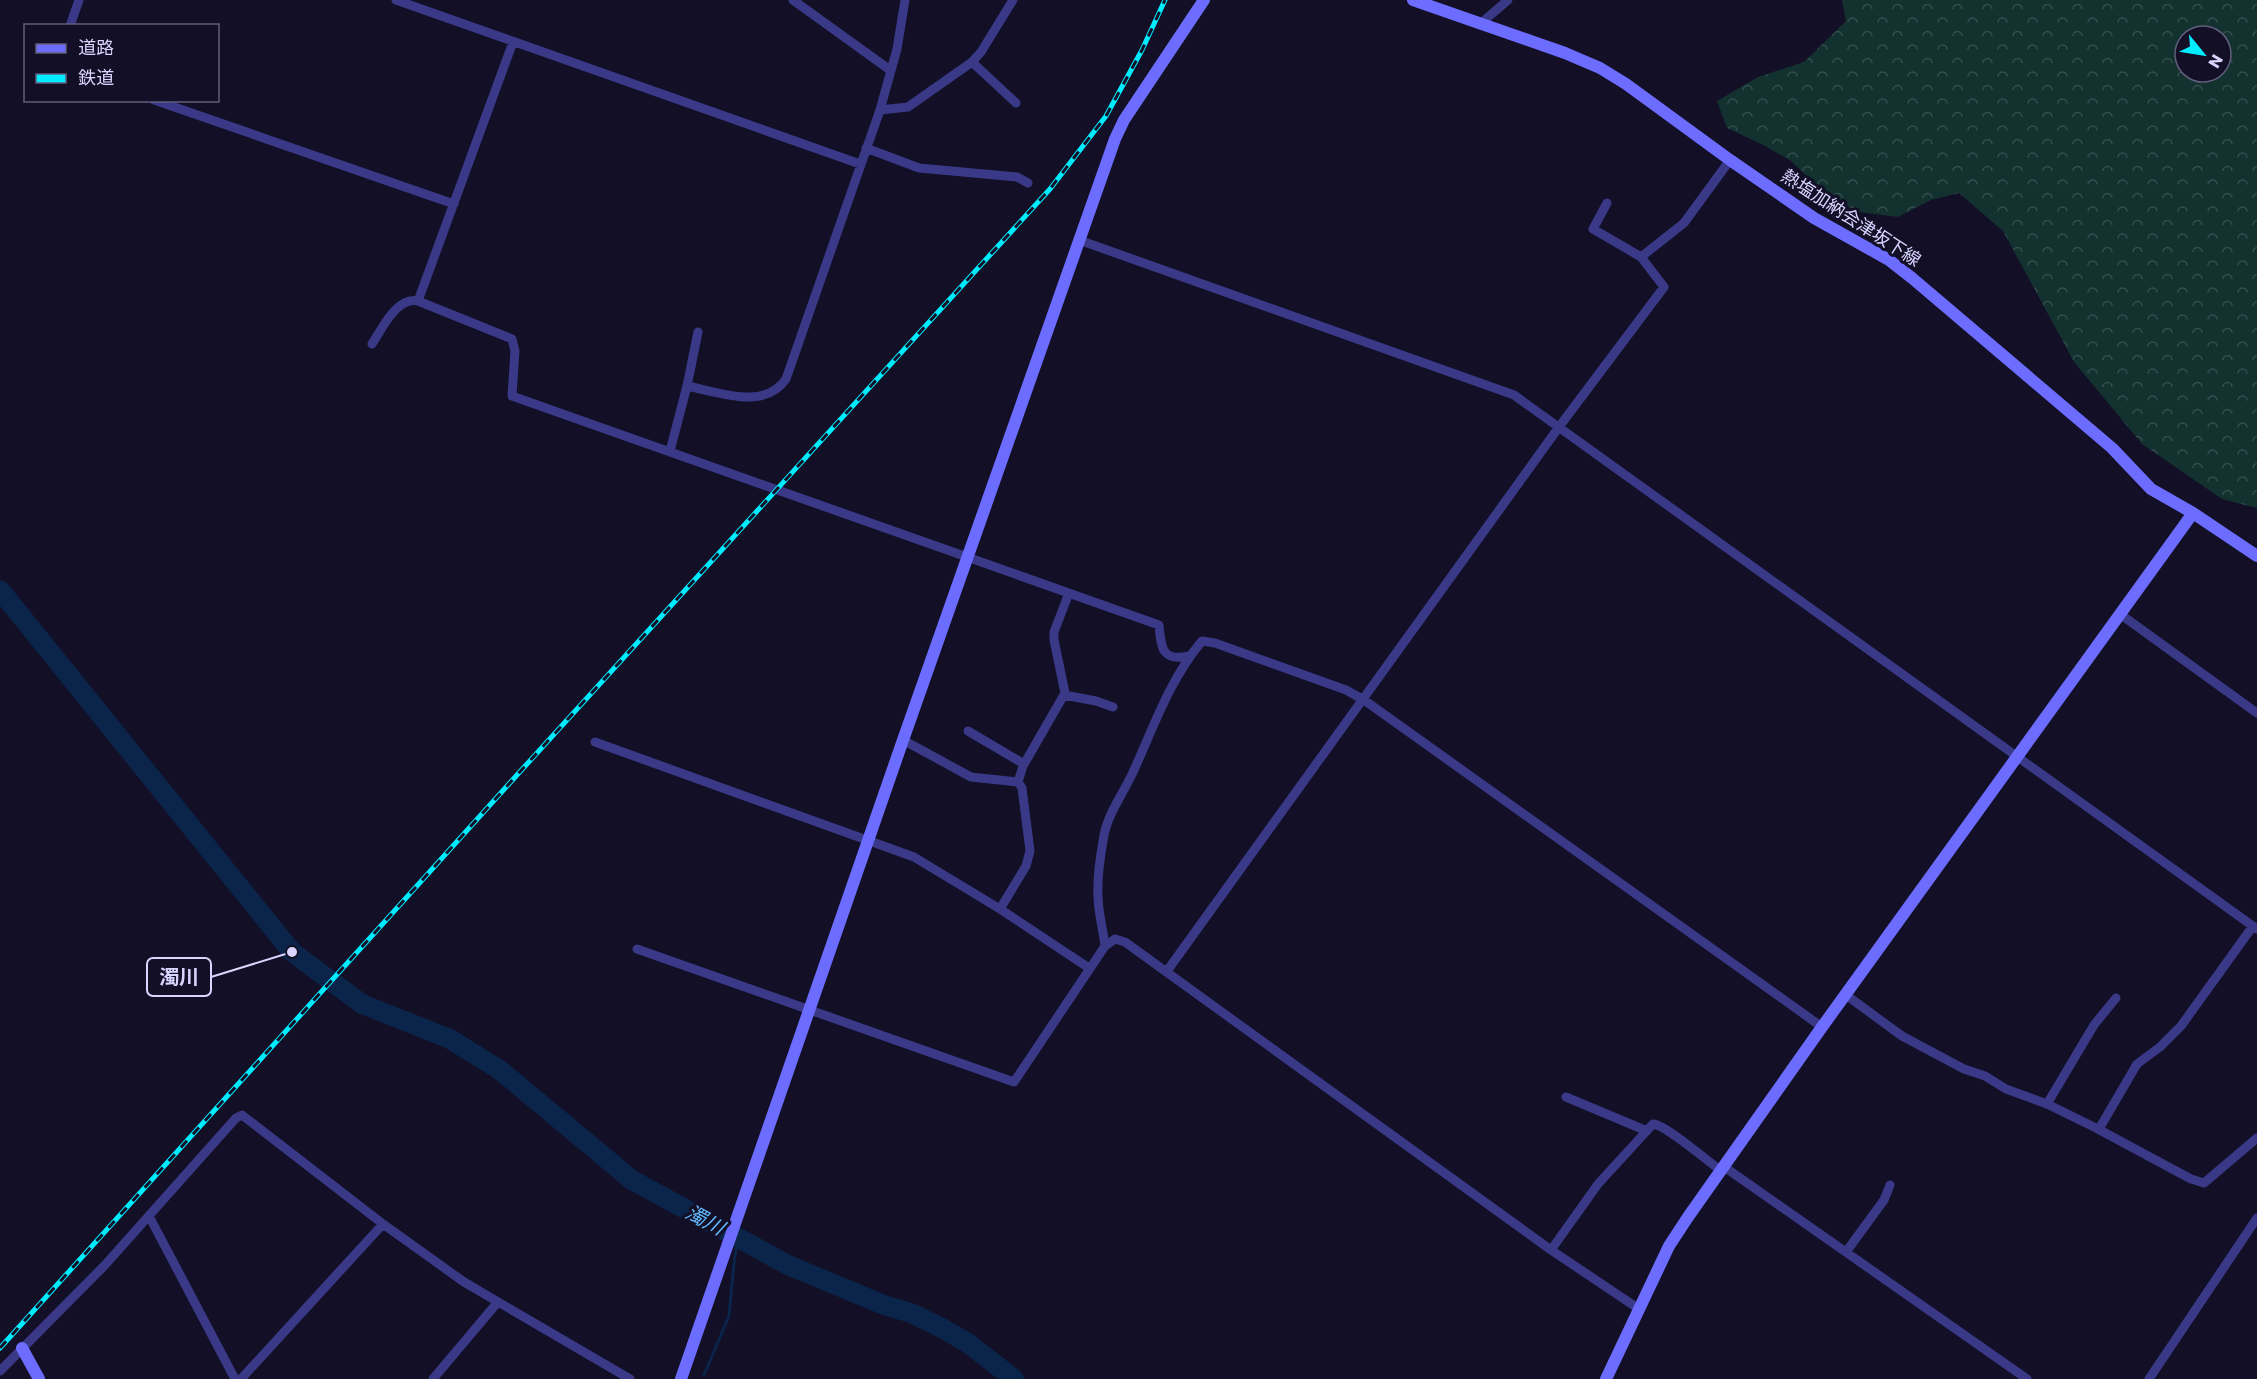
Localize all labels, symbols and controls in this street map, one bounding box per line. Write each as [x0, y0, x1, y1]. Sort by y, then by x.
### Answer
legend [24, 24, 219, 102]
north arrow [2173, 24, 2233, 84]
text: 道路 [78, 35, 114, 60]
text: N [2203, 50, 2229, 72]
text: 鉄道 [78, 65, 114, 90]
street label: 熱塩加納会津坂下線 [1777, 163, 1926, 272]
callout: 濁川 [147, 958, 211, 996]
text: 濁川 [159, 963, 199, 991]
water label: 濁川 [681, 1198, 731, 1243]

